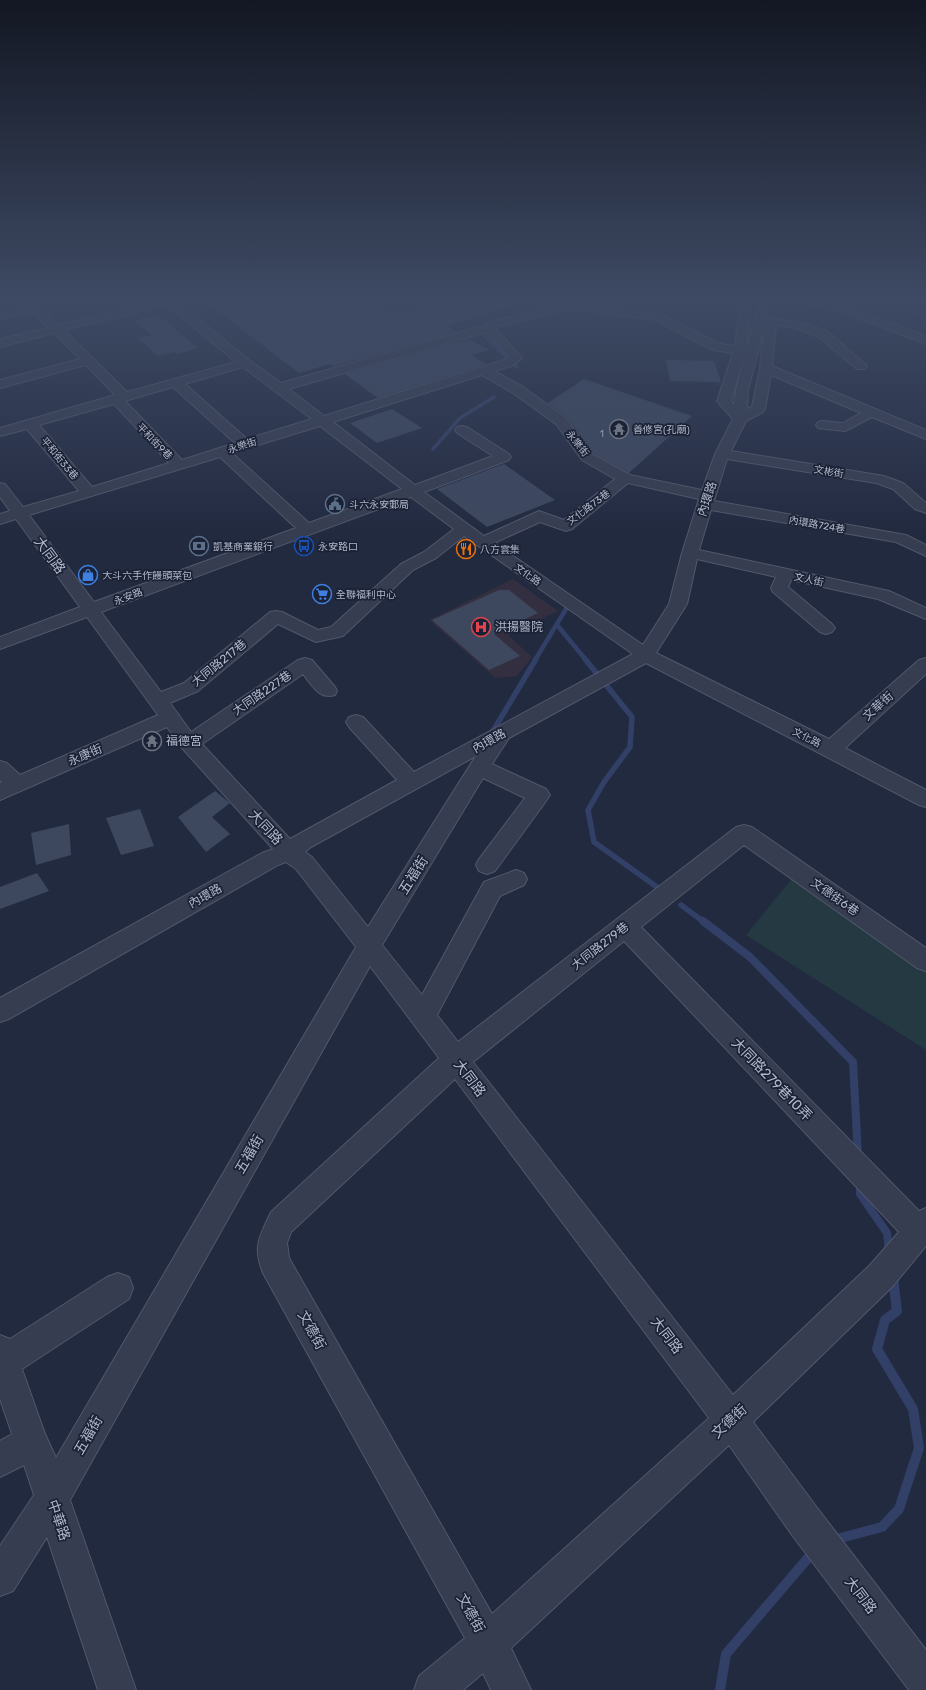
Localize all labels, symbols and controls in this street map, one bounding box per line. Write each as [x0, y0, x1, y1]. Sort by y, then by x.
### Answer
temple icon: 善修宮(孔廟) [608, 418, 630, 440]
street label: 平和街9巷 [134, 421, 175, 462]
place label: 善修宮(孔廟) [633, 424, 690, 436]
street label: 永樂街 [563, 428, 591, 459]
house number: 1 [600, 429, 604, 439]
street label: 平和街33巷 [38, 435, 81, 482]
street label: 永樂街 [226, 436, 258, 456]
street label: 文彬街 [813, 464, 845, 480]
street label: 內環路 [695, 480, 719, 518]
street label: 文化路73巷 [565, 488, 613, 528]
public building icon: 斗六永安郵局 [324, 493, 346, 515]
place label: 斗六永安郵局 [349, 499, 409, 511]
street label: 內環路724巷 [788, 514, 846, 536]
street label: 大同路 [30, 533, 69, 577]
bank icon: 凱基商業銀行 [188, 535, 210, 557]
bus stop icon: 永安路口 [293, 535, 315, 557]
restaurant icon: 八方雲集 [455, 538, 477, 560]
place label: 凱基商業銀行 [213, 541, 273, 553]
place label: 永安路口 [318, 541, 358, 553]
place label: 八方雲集 [480, 544, 520, 556]
street label: 文化路 [512, 561, 543, 588]
shop icon: 大斗六手作饅頭菜包 [77, 564, 99, 586]
place label: 大斗六手作饅頭菜包 [102, 570, 192, 582]
street label: 文人街 [793, 571, 825, 589]
supermarket icon: 全聯福利中心 [311, 583, 333, 605]
street label: 永安路 [112, 586, 144, 608]
place label: 全聯福利中心 [336, 589, 396, 601]
hospital icon: 洪揚醫院 [470, 616, 492, 638]
place label: 洪揚醫院 [495, 620, 543, 634]
street label: 大同路217巷 [189, 637, 249, 689]
street label: 大同路227巷 [230, 668, 294, 718]
street label: 文華街 [860, 689, 896, 723]
street label: 內環路 [470, 726, 508, 756]
street label: 文化路 [790, 726, 823, 750]
temple icon: 福德宮 [141, 730, 163, 752]
place label: 福德宮 [166, 734, 202, 748]
street label: 永康街 [66, 742, 104, 768]
street label: 大同路 [245, 806, 286, 848]
street label: 五福街 [395, 853, 432, 898]
street label: 文德街6巷 [808, 875, 862, 919]
street label: 內環路 [186, 881, 224, 911]
street label: 大同路279巷 [569, 919, 631, 973]
street label: 大同路279巷10弄 [728, 1034, 815, 1124]
street label: 大同路 [450, 1056, 489, 1100]
street label: 五福街 [232, 1132, 267, 1177]
street label: 文德街 [294, 1308, 329, 1353]
street label: 大同路 [647, 1313, 686, 1357]
street label: 文德街 [708, 1401, 750, 1442]
street label: 五福街 [71, 1413, 106, 1458]
street label: 中華路 [44, 1498, 73, 1543]
street label: 大同路 [841, 1573, 880, 1617]
street label: 文德街 [453, 1591, 488, 1636]

